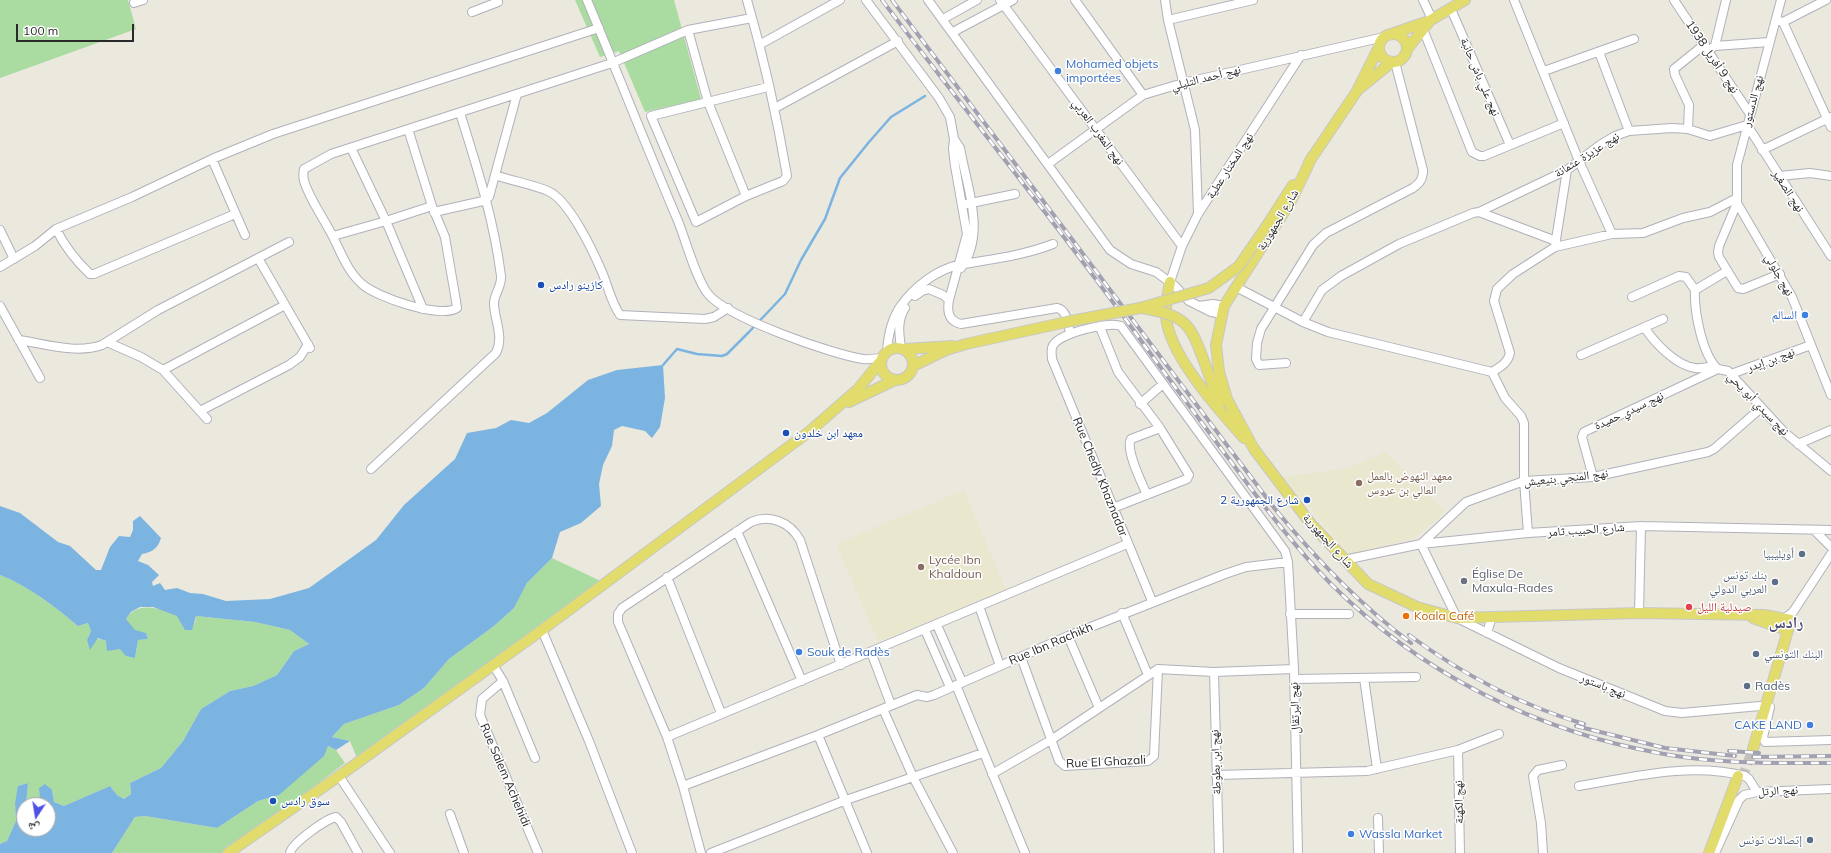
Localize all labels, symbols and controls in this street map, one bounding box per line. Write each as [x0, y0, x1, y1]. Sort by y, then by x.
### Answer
scale bar [18, 16, 136, 42]
street label: نهج 9 أفريل 1938 [1682, 18, 1742, 96]
text: 100 m [23, 23, 58, 38]
street label: نهج علي باش حانبة [1457, 36, 1503, 118]
place label: Mohamed objets importées [1066, 57, 1158, 85]
street label: نهج أحمد التليلي [1170, 62, 1242, 94]
marker: Mohamed objets importées [1053, 66, 1063, 76]
street label: نهج الدستور [1739, 74, 1767, 128]
street label: نهج المغرب العربي [1069, 96, 1127, 168]
street label: نهج عزيزة عثمانة [1552, 129, 1622, 181]
street label: نهج المختار عطية [1203, 130, 1257, 202]
street label: نهج الصغير [1769, 167, 1807, 215]
street label: شارع الجمهورية [1254, 187, 1302, 253]
street label: نهج جلولي [1762, 251, 1796, 299]
place label: كازينو رادس [549, 278, 603, 292]
marker: كازينو رادس [536, 280, 546, 290]
place label: السالم [1772, 308, 1797, 322]
marker: السالم [1800, 310, 1810, 320]
street label: نهج بن إيدر [1745, 345, 1797, 375]
street label: نهج سيدي أبو يحي [1724, 369, 1792, 439]
street label: نهج سيدي حميدة [1592, 389, 1666, 433]
street label: Rue Chedly Khaznadar [1069, 415, 1131, 539]
place label: معهد ابن خلدون [794, 426, 863, 440]
marker: معهد ابن خلدون [781, 428, 791, 438]
street label: نهج المنجي بنيعيش [1523, 466, 1609, 490]
place label: معهد النهوض بالعمل العالي بن عروس [1367, 469, 1452, 497]
marker: معهد النهوض بالعمل العالي بن عروس [1354, 478, 1364, 488]
place label: شارع الجمهورية 2 [1220, 493, 1299, 507]
marker: شارع الجمهورية 2 [1302, 495, 1312, 505]
street label: شارع الجمهورية [1300, 511, 1356, 571]
street label: شارع الحبيب ثامر [1547, 520, 1625, 540]
place label: أويليبيا [1763, 547, 1794, 561]
marker: أويليبيا [1797, 549, 1807, 559]
place label: Lycée Ibn Khaldoun [929, 553, 982, 581]
marker: Lycée Ibn Khaldoun [916, 562, 926, 572]
place label: Église De Maxula-Rades [1472, 567, 1553, 595]
place label: بنك تونس العربي الدولي [1710, 568, 1767, 596]
marker: Église De Maxula-Rades [1459, 576, 1469, 586]
marker: بنك تونس العربي الدولي [1770, 577, 1780, 587]
place label: صيدلية الليل [1697, 600, 1752, 614]
marker: صيدلية الليل [1684, 602, 1694, 612]
place label: Koala Café [1414, 609, 1474, 623]
marker: Koala Café [1401, 611, 1411, 621]
district label: رادس [1769, 613, 1803, 633]
street label: Rue Ibn Rachikh [1007, 620, 1095, 668]
place label: Souk de Radès [807, 645, 890, 659]
marker: Souk de Radès [794, 647, 804, 657]
place label: البنك التونسي [1764, 647, 1823, 661]
marker: البنك التونسي [1751, 649, 1761, 659]
street label: نهج باستور [1578, 670, 1628, 702]
place label: Radès [1755, 679, 1790, 693]
marker: Radès [1742, 681, 1752, 691]
street label: نهج البرتقال [1287, 682, 1303, 734]
place label: CAKE LAND [1734, 718, 1802, 732]
marker: CAKE LAND [1805, 720, 1815, 730]
street label: Rue Salem Achehidi [477, 721, 533, 829]
street label: نهج ابن بطوطة [1208, 729, 1224, 795]
street label: Rue El Ghazali [1066, 753, 1146, 771]
street label: نهج الكهنة [1451, 780, 1467, 824]
street label: نهج الرتل [1757, 783, 1799, 799]
place label: سوق رادس [281, 794, 330, 808]
marker: سوق رادس [268, 796, 278, 806]
north arrow [16, 797, 56, 837]
text: ش [27, 820, 41, 836]
place label: Wassla Market [1359, 827, 1443, 841]
marker: Wassla Market [1346, 829, 1356, 839]
place label: إتصالات تونس [1739, 833, 1802, 847]
marker: إتصالات تونس [1805, 835, 1815, 845]

